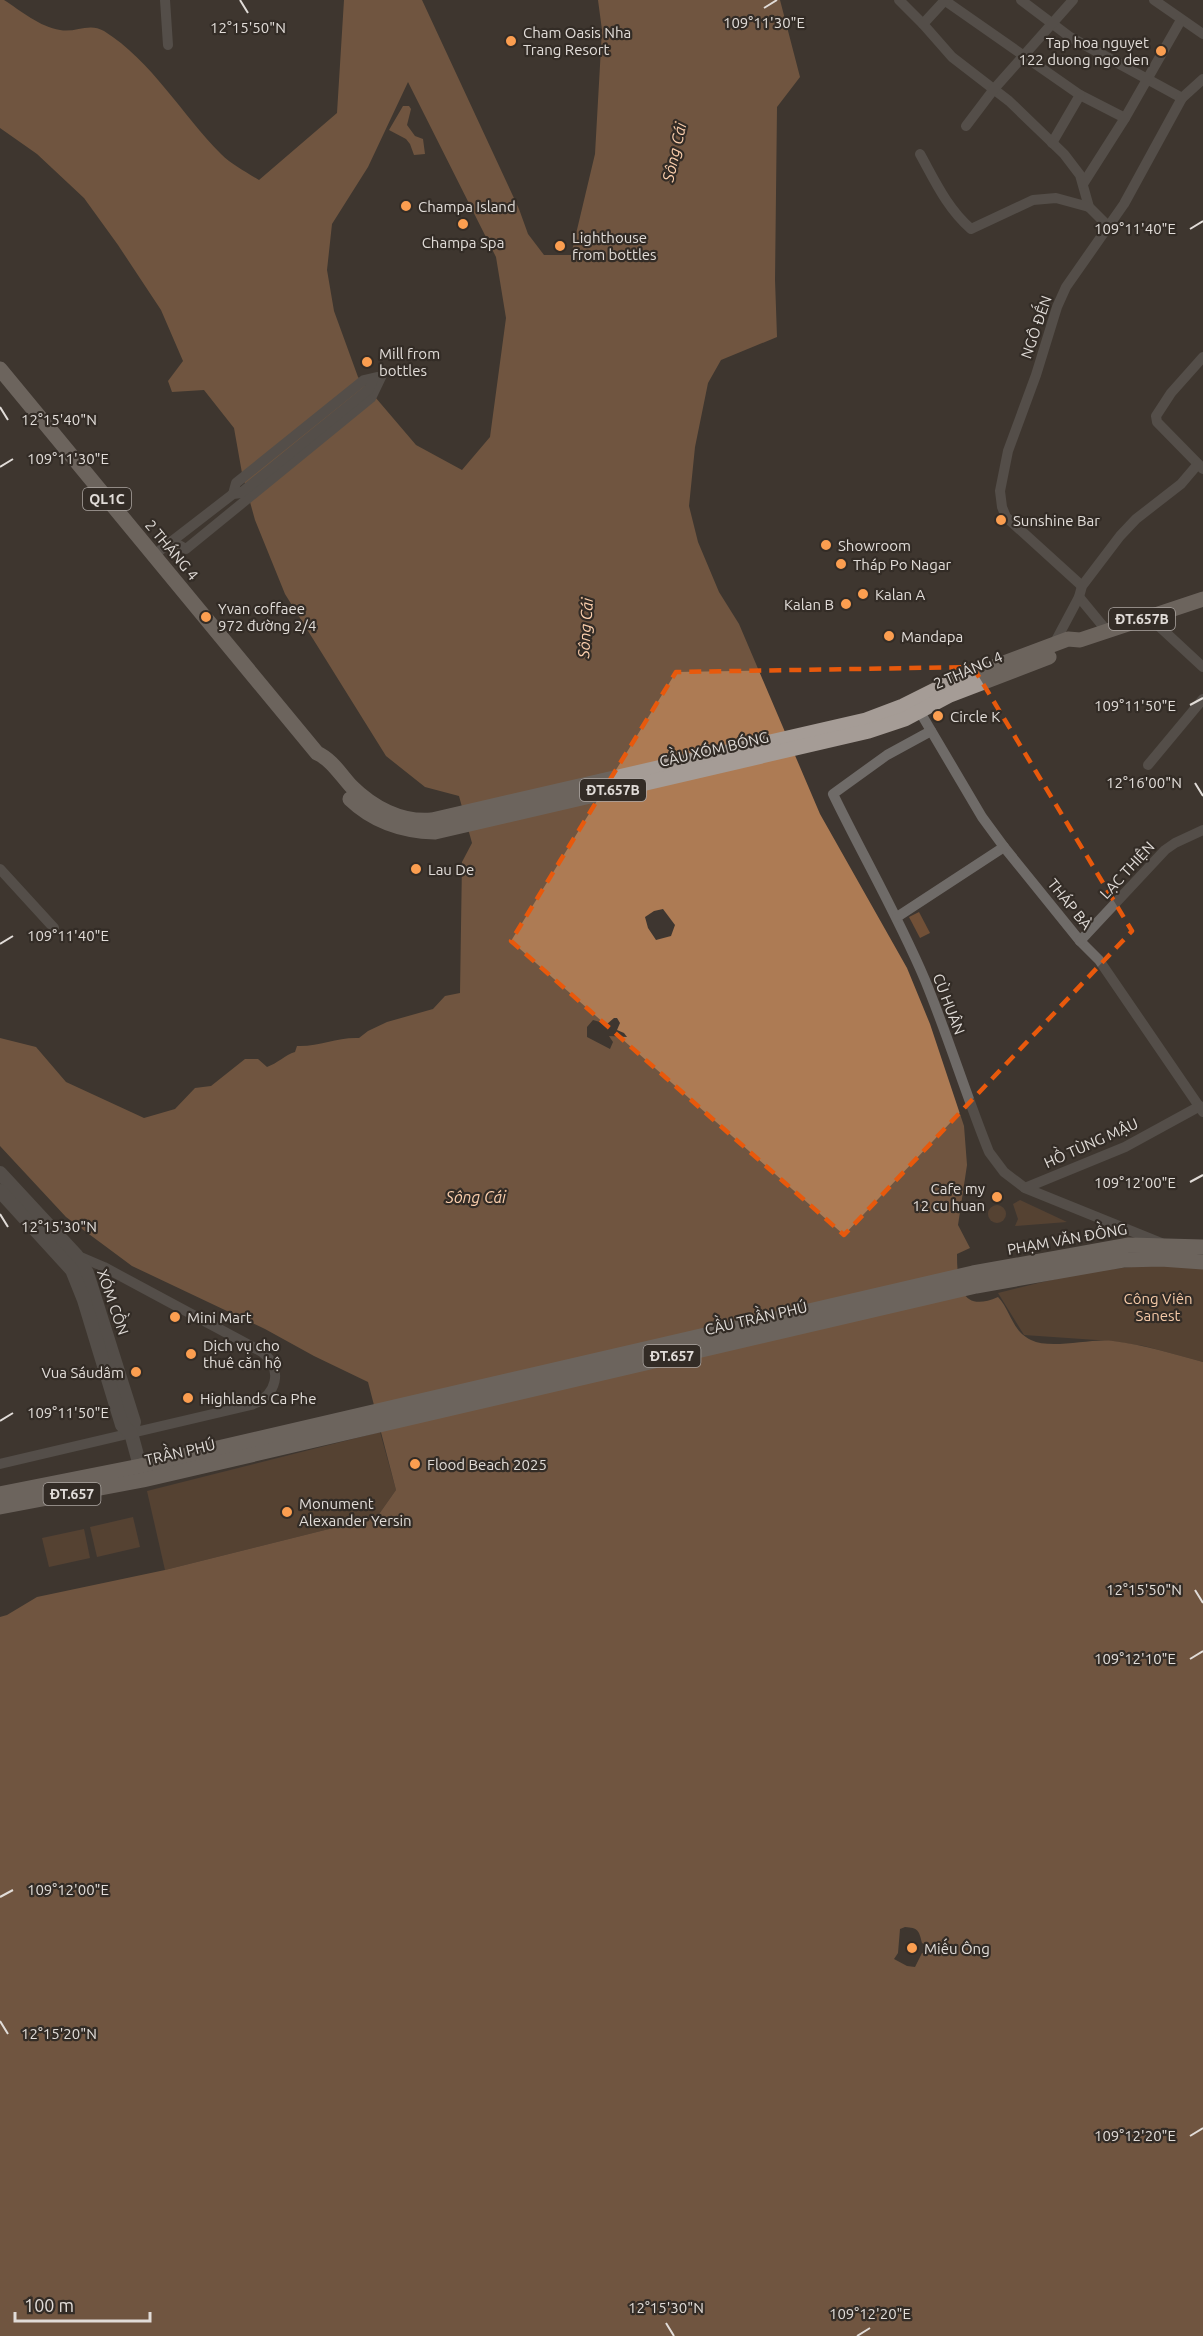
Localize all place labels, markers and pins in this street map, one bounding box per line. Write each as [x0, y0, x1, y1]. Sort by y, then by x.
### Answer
place label: Cham Oasis Nha Trang Resort [523, 24, 631, 58]
marker: Cham Oasis Nha Trang Resort [504, 34, 518, 48]
place label: Tap hoa nguyet 122 duong ngo den [1018, 34, 1149, 68]
marker: Tap hoa nguyet 122 duong ngo den [1154, 44, 1168, 58]
place label: Champa Island [418, 198, 516, 215]
marker: Champa Island [399, 199, 413, 213]
marker: Champa Spa [456, 217, 470, 231]
place label: Lighthouse from bottles [572, 229, 657, 263]
place label: Champa Spa [422, 234, 504, 251]
marker: Lighthouse from bottles [553, 239, 567, 253]
place label: Mill from bottles [379, 345, 440, 379]
marker: Mill from bottles [360, 355, 374, 369]
place label: Sunshine Bar [1013, 512, 1100, 529]
marker: Sunshine Bar [994, 513, 1008, 527]
place label: Showroom [838, 537, 911, 554]
marker: Showroom [819, 538, 833, 552]
place label: Tháp Po Nagar [853, 556, 952, 573]
marker: Tháp Po Nagar [834, 557, 848, 571]
place label: Kalan A [875, 586, 926, 603]
marker: Kalan A [856, 587, 870, 601]
place label: Kalan B [784, 596, 834, 613]
marker: Kalan B [839, 597, 853, 611]
place label: Yvan coffaee 972 đường 2/4 [218, 600, 316, 634]
marker: Yvan coffaee 972 đường 2/4 [199, 610, 213, 624]
place label: Mandapa [901, 628, 963, 645]
marker: Mandapa [882, 629, 896, 643]
place label: Circle K [950, 708, 1000, 725]
marker: Circle K [931, 709, 945, 723]
place label: Lau De [428, 861, 474, 878]
marker: Lau De [409, 862, 423, 876]
place label: Cafe my 12 cu huan [912, 1180, 985, 1214]
marker: Cafe my 12 cu huan [990, 1190, 1004, 1204]
place label: Mini Mart [187, 1309, 252, 1326]
marker: Mini Mart [168, 1310, 182, 1324]
place label: Dịch vụ cho thuê căn hộ [203, 1337, 282, 1371]
marker: Dịch vụ cho thuê căn hộ [184, 1347, 198, 1361]
place label: Vua Sáudâm [41, 1364, 124, 1381]
marker: Vua Sáudâm [129, 1365, 143, 1379]
place label: Highlands Ca Phe [200, 1390, 316, 1407]
marker: Highlands Ca Phe [181, 1391, 195, 1405]
place label: Flood Beach 2025 [427, 1456, 547, 1473]
marker: Flood Beach 2025 [408, 1457, 422, 1471]
place label: Monument Alexander Yersin [299, 1495, 412, 1529]
marker: Monument Alexander Yersin [280, 1505, 294, 1519]
place label: Miếu Ông [924, 1938, 990, 1957]
marker: Miếu Ông [905, 1941, 919, 1955]

